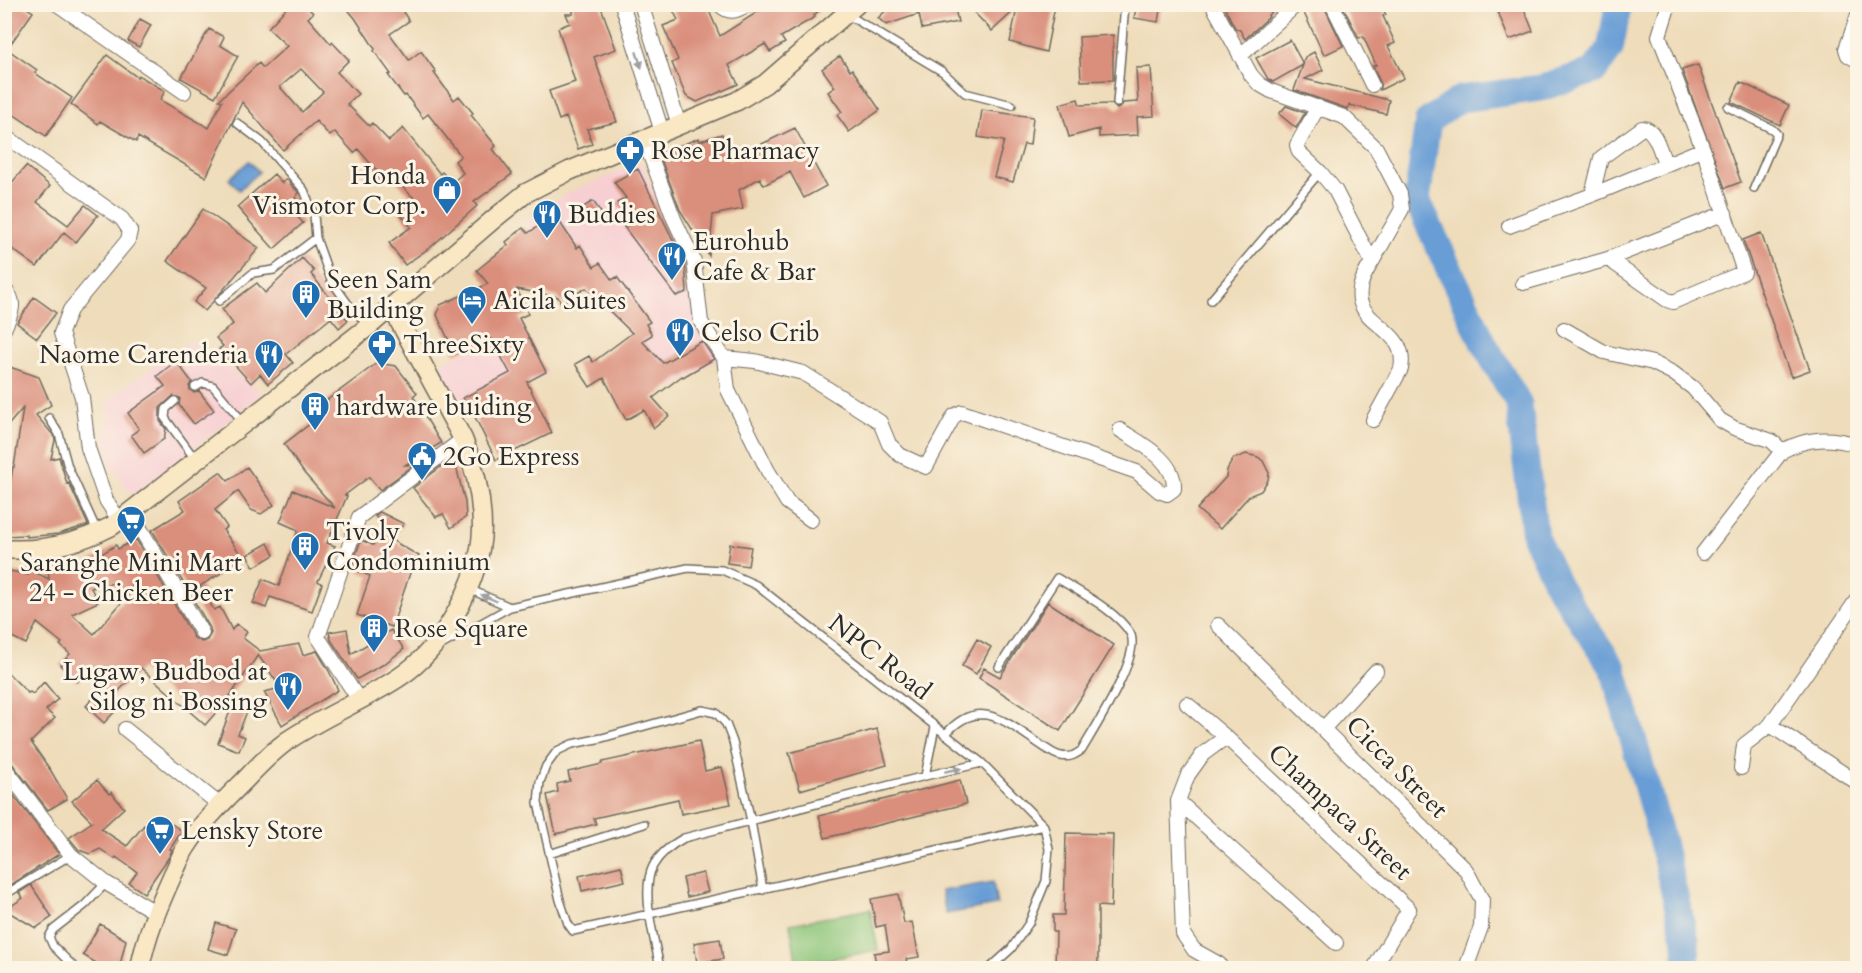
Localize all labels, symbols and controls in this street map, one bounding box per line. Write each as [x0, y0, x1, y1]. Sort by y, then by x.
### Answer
one-way arrow [635, 51, 645, 69]
place label: Rose Pharmacy [651, 133, 820, 168]
pharmacy icon: Rose Pharmacy [614, 134, 646, 176]
place label: Honda Vismotor Corp. [252, 158, 426, 223]
shop icon: Honda Vismotor Corp. [431, 174, 463, 216]
place label: Buddies [568, 197, 655, 232]
restaurant icon: Buddies [531, 198, 563, 240]
place label: Eurohub Cafe & Bar [693, 224, 816, 289]
restaurant icon: Eurohub Cafe & Bar [656, 240, 688, 282]
place label: Seen Sam Building [327, 262, 432, 327]
building icon: Seen Sam Building [290, 278, 322, 320]
place label: Aicila Suites [493, 283, 626, 318]
hotel icon: Aicila Suites [456, 284, 488, 326]
place label: Celso Crib [701, 315, 820, 350]
restaurant icon: Celso Crib [664, 316, 696, 358]
place label: ThreeSixty [403, 327, 525, 362]
pharmacy icon: ThreeSixty [366, 328, 398, 370]
place label: Naome Carenderia [39, 337, 248, 372]
restaurant icon: Naome Carenderia [253, 338, 285, 380]
place label: hardware buiding [336, 389, 532, 424]
building icon: hardware buiding [299, 390, 331, 432]
place label: 2Go Express [443, 439, 579, 474]
public building icon: 2Go Express [406, 440, 438, 482]
supermarket icon: Saranghe Mini Mart 24 - Chicken Beer [115, 504, 147, 546]
place label: Tivoly Condominium [326, 514, 490, 579]
building icon: Tivoly Condominium [289, 530, 321, 572]
place label: Saranghe Mini Mart 24 - Chicken Beer [20, 545, 242, 610]
one-way arrow [481, 593, 498, 602]
street label: NPC Road [821, 606, 939, 708]
place label: Rose Square [395, 611, 528, 646]
building icon: Rose Square [358, 612, 390, 654]
place label: Lugaw, Budbod at Silog ni Bossing [63, 654, 267, 719]
restaurant icon: Lugaw, Budbod at Silog ni Bossing [272, 670, 304, 712]
street label: Cicca Street [1338, 708, 1456, 826]
street label: Champaca Street [1260, 736, 1420, 888]
one-way arrow [944, 764, 963, 774]
place label: Lensky Store [181, 813, 323, 848]
supermarket icon: Lensky Store [144, 814, 176, 856]

